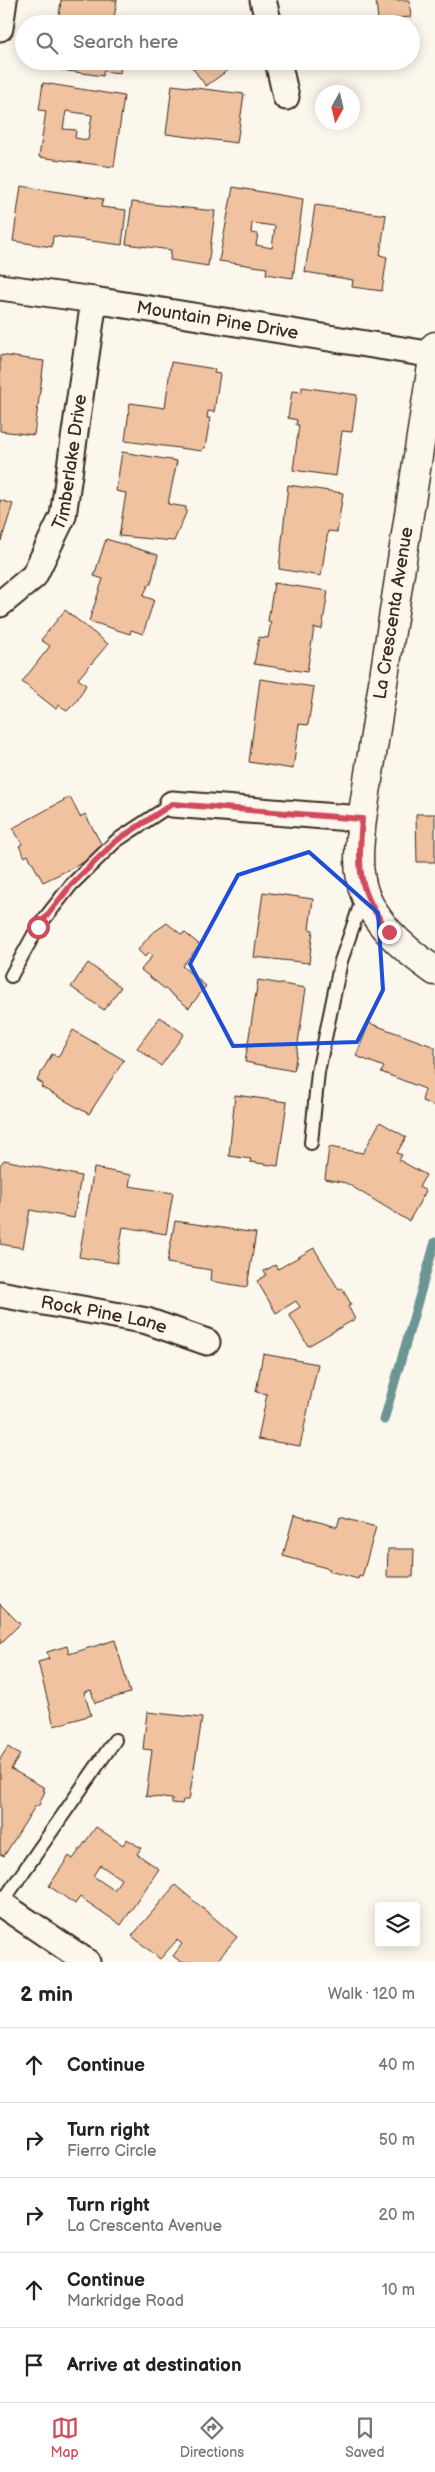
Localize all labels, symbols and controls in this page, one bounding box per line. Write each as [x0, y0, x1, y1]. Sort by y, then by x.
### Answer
search box [15, 15, 420, 70]
icon: search [33, 29, 61, 57]
text: Search here [73, 31, 178, 54]
north arrow [315, 85, 360, 130]
street label: Mountain Pine Drive [135, 297, 300, 344]
street label: Timberlake Drive [48, 393, 91, 534]
street label: La Crescenta Avenue [369, 525, 418, 701]
route start [27, 916, 50, 939]
route end [378, 921, 401, 944]
street label: Rock Pine Lane [39, 1292, 170, 1338]
map controls [375, 1902, 420, 1947]
button: layers [375, 1902, 420, 1947]
text: 2 min [20, 1982, 73, 2007]
text: Walk · 120 m [328, 1985, 415, 2004]
icon: ahead [20, 2051, 48, 2079]
text: Continue [67, 2054, 145, 2077]
text: 40 m [378, 2056, 415, 2075]
text: Turn right [67, 2119, 150, 2142]
icon: right [20, 2126, 48, 2154]
text: 50 m [379, 2131, 415, 2150]
text: Fierro Circle [67, 2142, 156, 2161]
text: Turn right [67, 2194, 150, 2217]
icon: right [20, 2201, 48, 2229]
text: 20 m [379, 2206, 415, 2225]
text: La Crescenta Avenue [67, 2217, 222, 2236]
text: Continue [67, 2269, 145, 2292]
icon: ahead [20, 2276, 48, 2304]
text: 10 m [382, 2281, 415, 2300]
text: Markridge Road [67, 2292, 184, 2311]
icon: arrive [20, 2351, 48, 2379]
text: Arrive at destination [67, 2354, 242, 2377]
tab: Map [51, 2414, 79, 2461]
tab: Directions [180, 2414, 244, 2461]
tab: Saved [345, 2414, 384, 2461]

